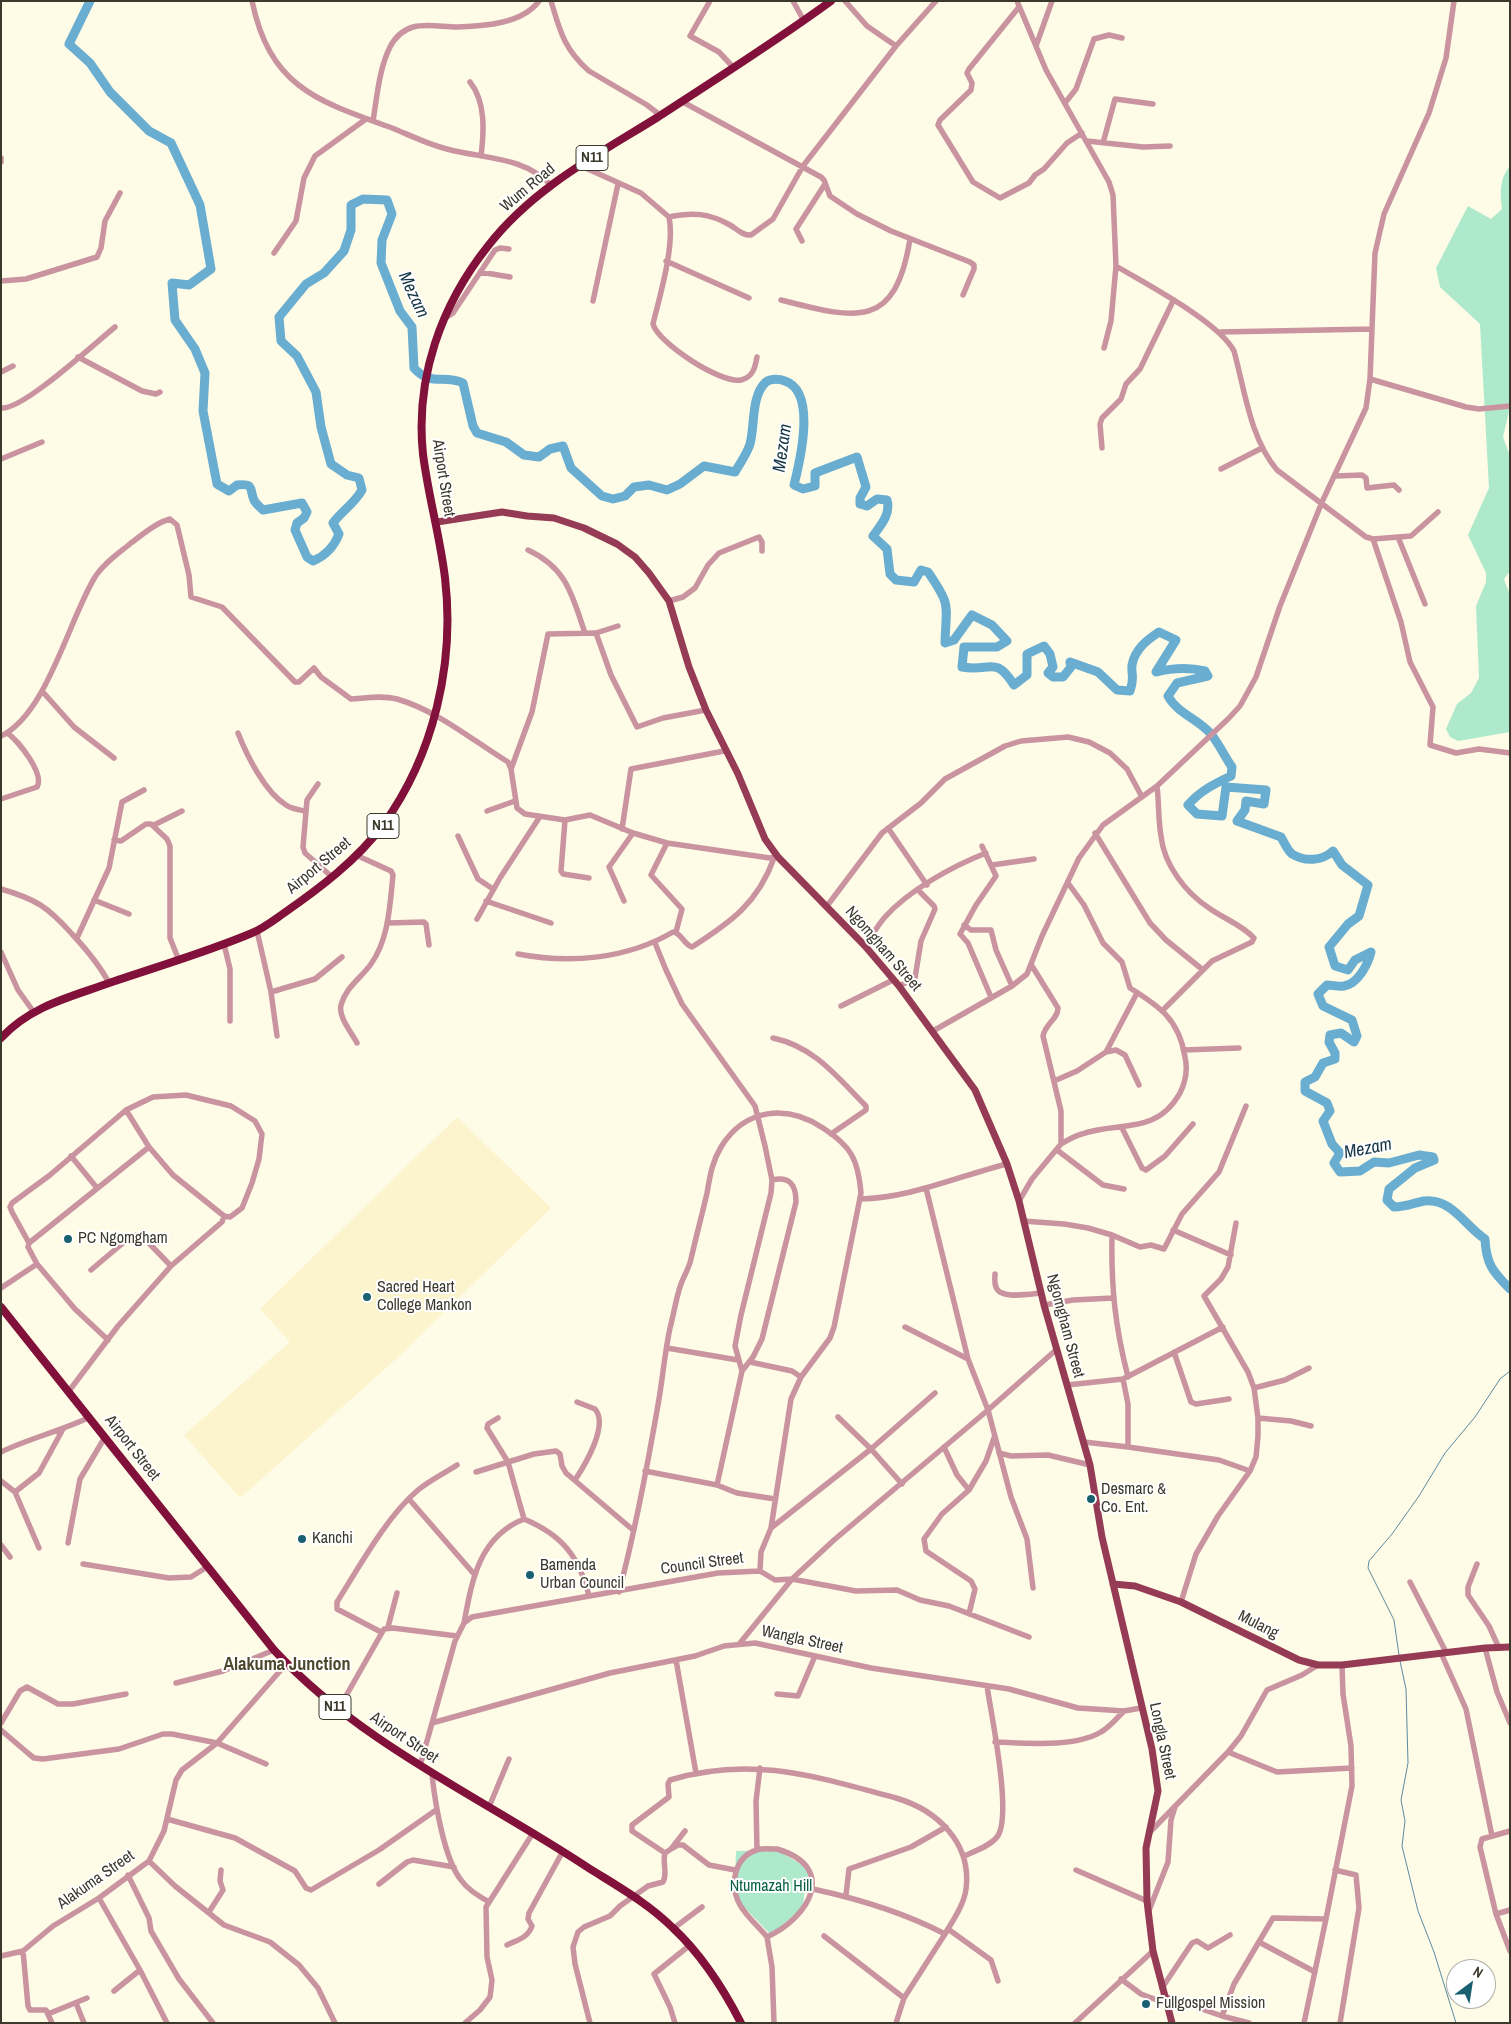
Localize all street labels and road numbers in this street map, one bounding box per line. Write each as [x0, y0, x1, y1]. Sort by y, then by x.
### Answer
road number: N11 [576, 146, 608, 170]
street label: Wum Road [497, 160, 559, 216]
street label: Airport Street [427, 438, 459, 518]
road number: N11 [367, 814, 399, 838]
street label: Airport Street [283, 834, 355, 898]
street label: Ngomgham Street [841, 903, 925, 995]
street label: Ngomgham Street [1042, 1272, 1088, 1380]
street label: Airport Street [100, 1411, 164, 1485]
street label: Council Street [660, 1549, 744, 1579]
street label: Mulang [1234, 1607, 1282, 1643]
street label: Wangla Street [760, 1622, 844, 1658]
road number: N11 [319, 1694, 351, 1720]
street label: Longla Street [1144, 1701, 1180, 1781]
street label: Airport Street [366, 1708, 442, 1768]
street label: Alakuma Street [54, 1846, 138, 1914]

